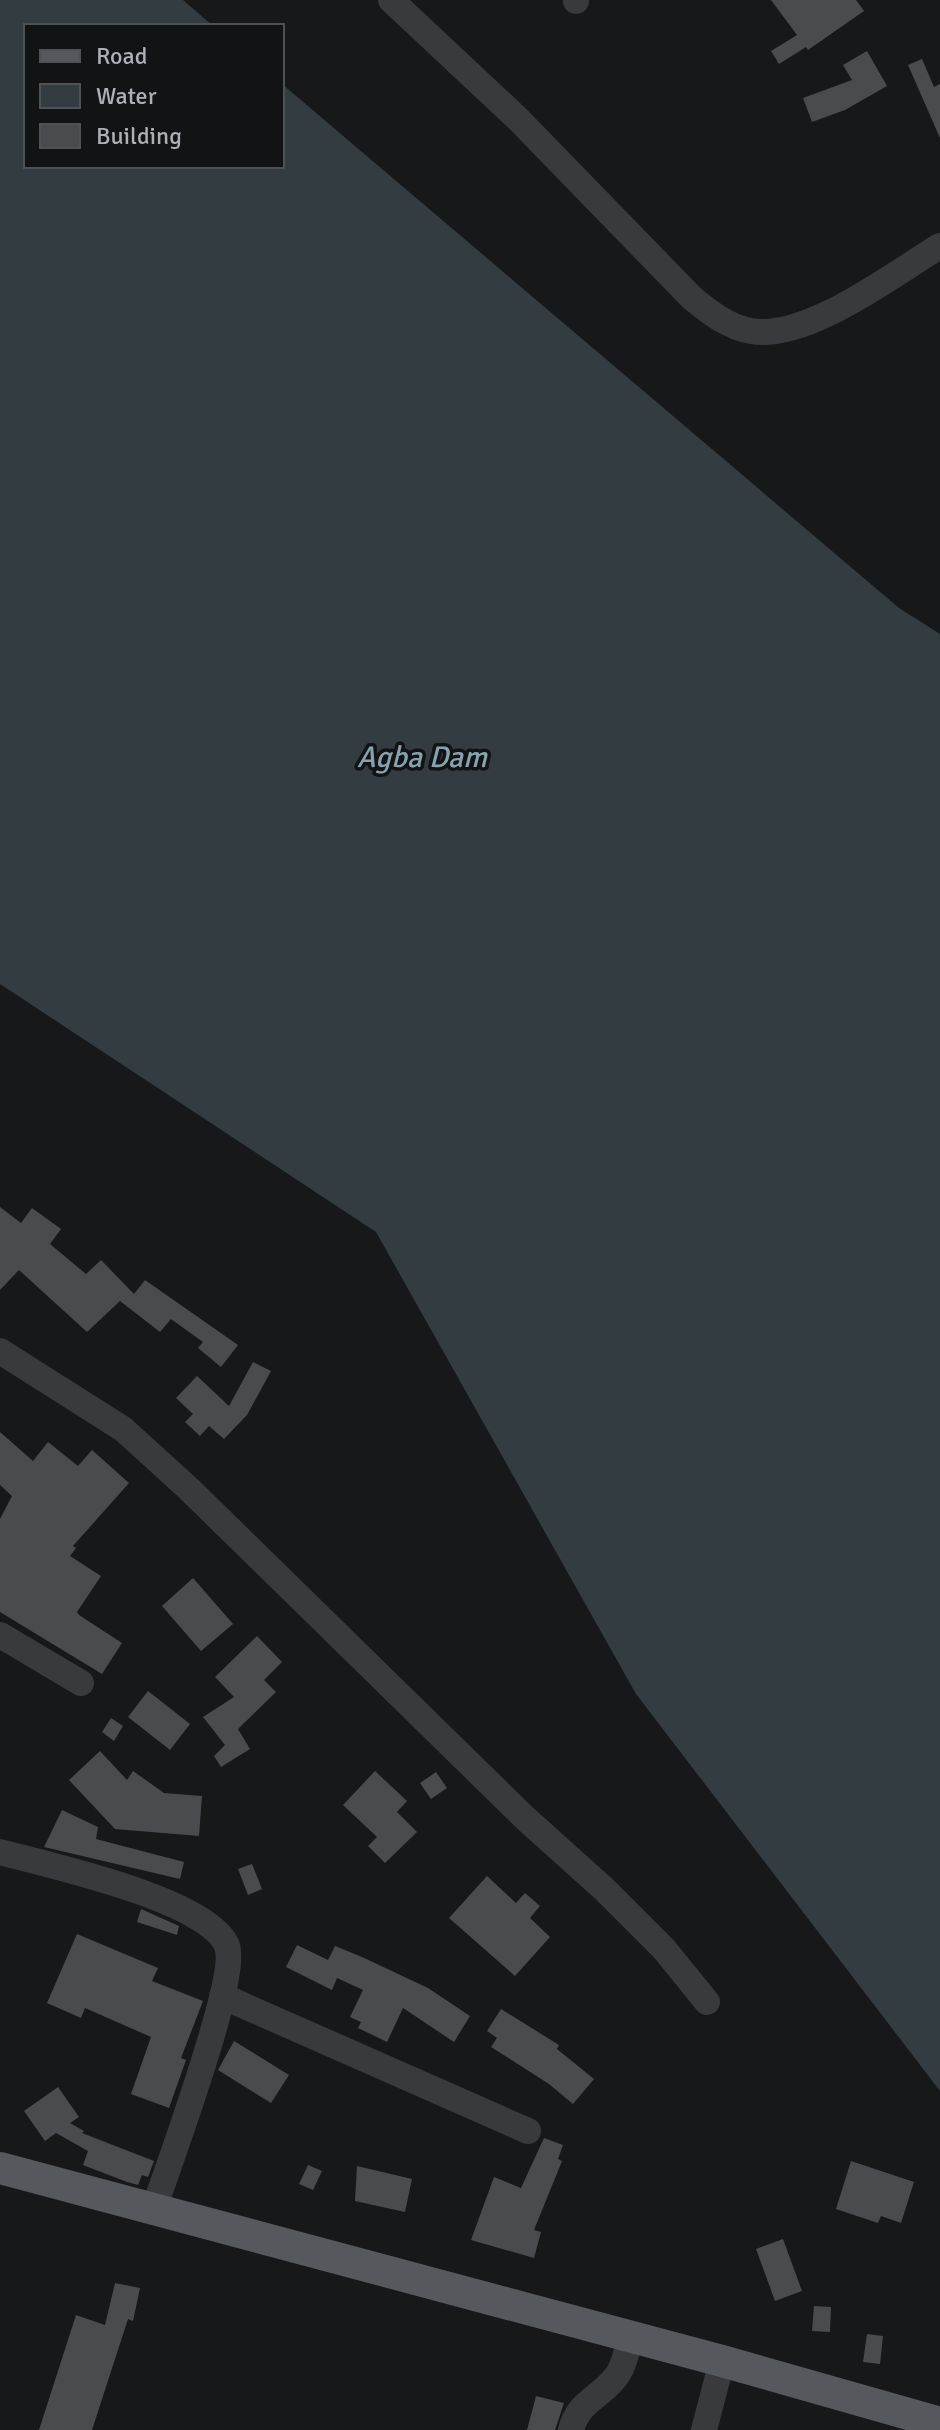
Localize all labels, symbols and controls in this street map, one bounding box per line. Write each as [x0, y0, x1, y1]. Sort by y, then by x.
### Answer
legend [24, 24, 284, 168]
text: Road [96, 41, 147, 71]
text: Water [96, 81, 157, 111]
text: Building [96, 121, 182, 151]
water label: Agba Dam [357, 739, 488, 776]

